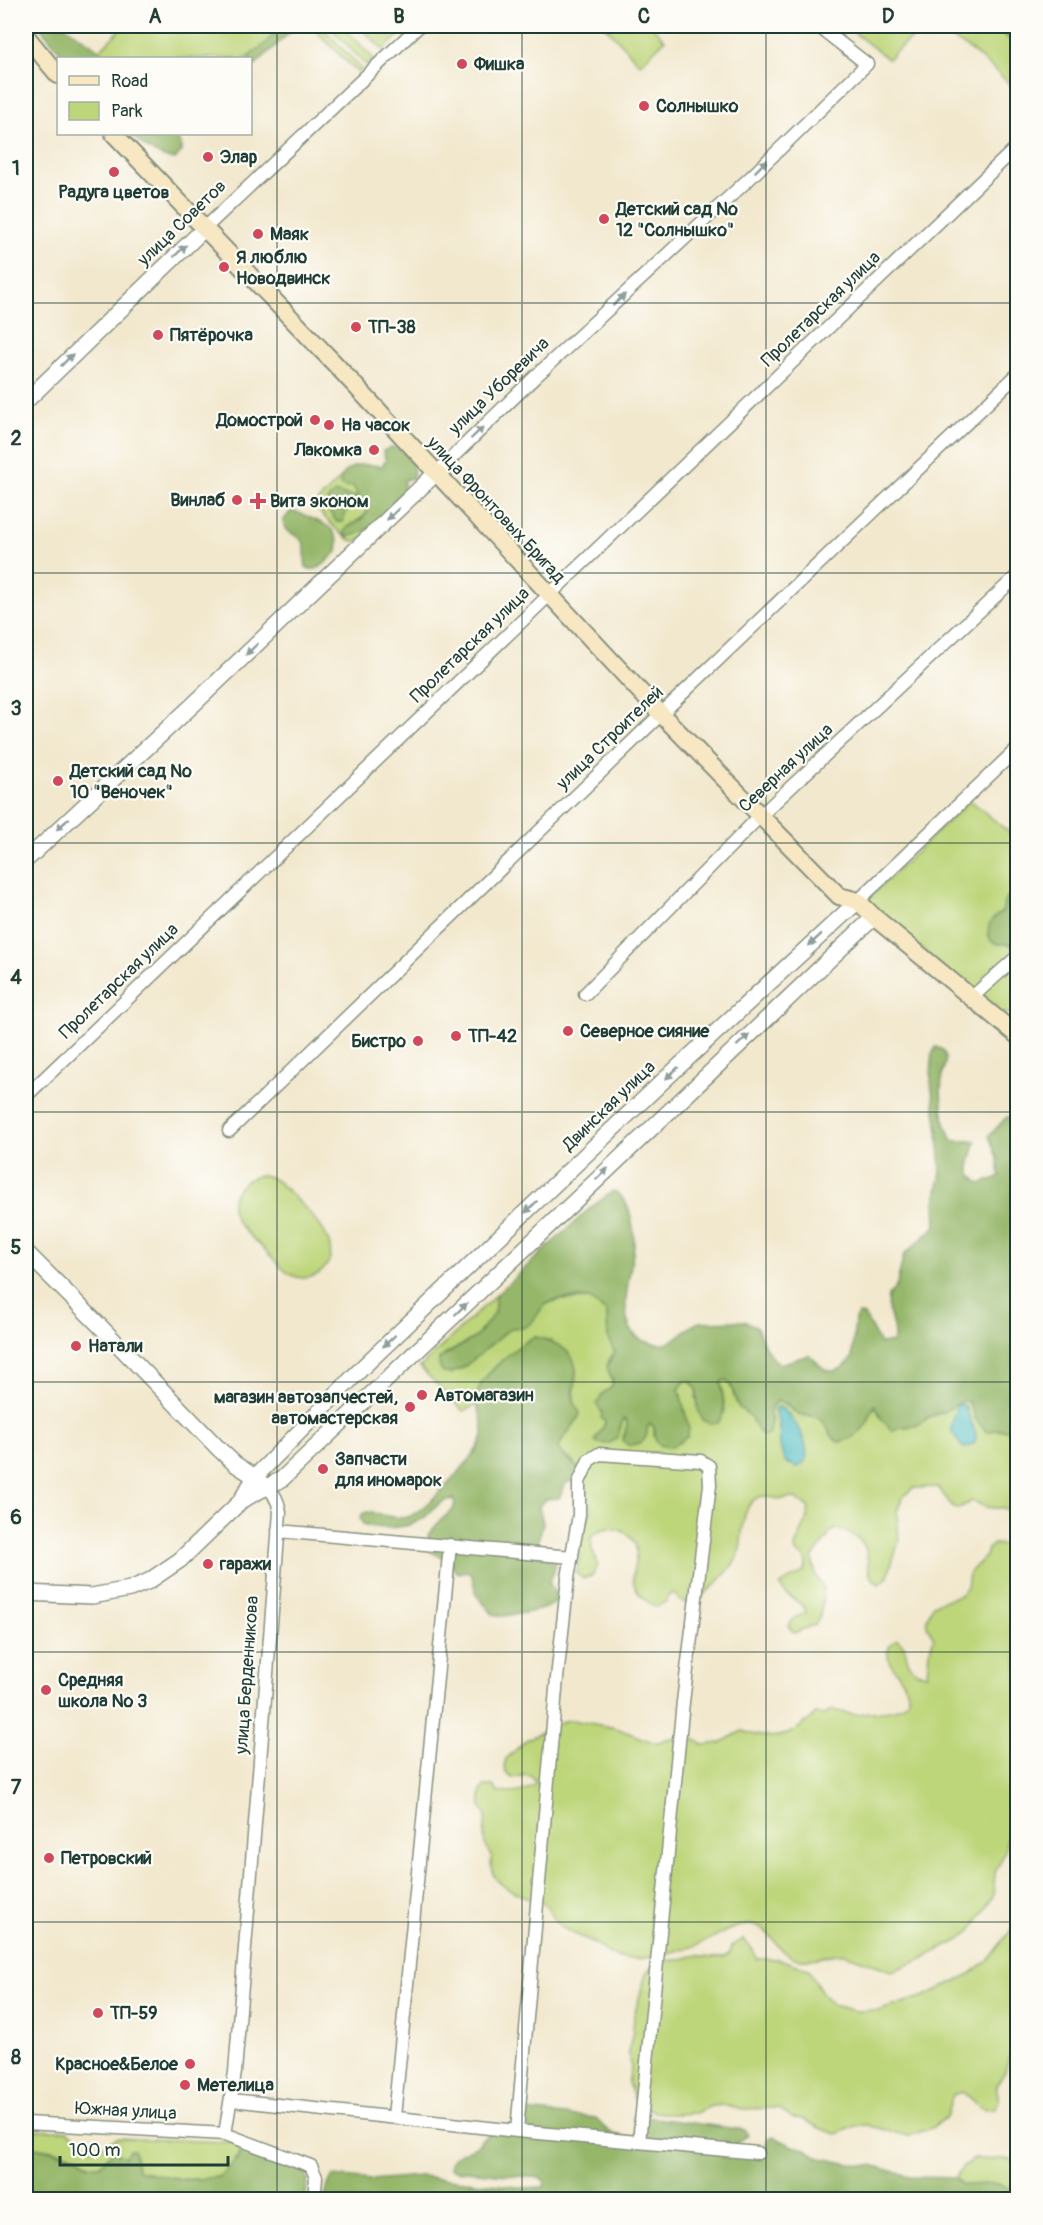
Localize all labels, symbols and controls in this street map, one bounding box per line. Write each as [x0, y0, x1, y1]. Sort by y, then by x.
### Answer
text: A [149, 4, 162, 29]
text: B [393, 4, 405, 29]
text: C [638, 4, 650, 29]
text: D [882, 4, 895, 29]
place label: Фишка [473, 53, 525, 76]
legend [57, 57, 252, 135]
marker: Фишка [455, 57, 469, 71]
text: Road [111, 70, 148, 93]
place label: Солнышко [656, 95, 739, 118]
marker: Солнышко [637, 99, 651, 113]
text: Park [111, 100, 143, 123]
place label: Элар [220, 146, 258, 169]
marker: Элар [201, 150, 215, 164]
text: 1 [12, 156, 20, 181]
one-way arrow [754, 160, 768, 174]
marker: Радуга цветов [107, 165, 121, 179]
street label: улица Советов [132, 175, 231, 272]
place label: Радуга цветов [59, 181, 170, 204]
place label: Детский сад № 12 "Солнышко" [615, 198, 738, 242]
marker: Детский сад № 12 "Солнышко" [597, 212, 611, 226]
place label: Маяк [270, 223, 309, 246]
marker: Маяк [251, 227, 265, 241]
one-way arrow [173, 244, 188, 258]
place label: Я люблю Новодвинск [236, 246, 331, 290]
street label: Пролетарская улица [756, 246, 886, 372]
marker: Я люблю Новодвинск [217, 260, 231, 274]
one-way arrow [612, 293, 626, 307]
place label: ТП-38 [367, 316, 416, 339]
marker: ТП-38 [349, 320, 363, 334]
place label: Пятёрочка [170, 324, 254, 347]
marker: Пятёрочка [151, 328, 165, 342]
street label: улица Уборевича [443, 332, 554, 441]
one-way arrow [60, 354, 74, 368]
place label: Домострой [215, 409, 303, 432]
marker: Домострой [308, 413, 322, 427]
place label: На часок [341, 414, 410, 437]
marker: На часок [322, 418, 336, 432]
text: 2 [10, 426, 22, 451]
one-way arrow [470, 427, 484, 441]
street label: улица Фронтовых Бригад [421, 431, 570, 588]
place label: Лакомка [293, 439, 363, 462]
marker: Лакомка [367, 443, 381, 457]
place label: Винлаб [170, 489, 226, 512]
place label: Вита эконом [270, 490, 369, 513]
marker: Винлаб [230, 493, 244, 507]
marker: Вита эконом [251, 494, 265, 508]
one-way arrow [385, 507, 400, 521]
street label: Пролетарская улица [405, 582, 535, 708]
one-way arrow [245, 641, 259, 655]
street label: улица Строителей [551, 681, 668, 796]
text: 3 [10, 696, 22, 721]
street label: Северная улица [734, 718, 838, 818]
place label: Детский сад № 10 "Веночек" [69, 760, 192, 804]
marker: Детский сад № 10 "Веночек" [51, 774, 65, 788]
one-way arrow [55, 817, 70, 831]
street label: Пролетарская улица [54, 918, 184, 1044]
one-way arrow [808, 933, 823, 947]
text: 4 [10, 965, 22, 990]
place label: Северное сияние [580, 1020, 710, 1043]
marker: Северное сияние [561, 1024, 575, 1038]
place label: ТП-42 [467, 1025, 517, 1048]
marker: ТП-42 [449, 1029, 463, 1043]
place label: Бистро [351, 1030, 406, 1053]
one-way arrow [736, 1033, 751, 1047]
marker: Бистро [411, 1034, 425, 1048]
street label: Двинская улица [557, 1056, 660, 1157]
one-way arrow [665, 1066, 680, 1080]
one-way arrow [594, 1167, 609, 1181]
one-way arrow [524, 1200, 539, 1213]
text: 5 [11, 1235, 22, 1260]
one-way arrow [453, 1302, 467, 1316]
one-way arrow [383, 1334, 397, 1348]
place label: Натали [88, 1335, 143, 1358]
marker: Натали [69, 1339, 83, 1353]
place label: Автомагазин [434, 1384, 534, 1407]
place label: магазин автозапчестей, автомастерская [214, 1386, 398, 1430]
marker: Автомагазин [415, 1388, 429, 1402]
marker: магазин автозапчестей, автомастерская [403, 1400, 417, 1414]
place label: Запчасти для иномарок [334, 1448, 442, 1492]
marker: Запчасти для иномарок [316, 1462, 330, 1476]
text: 6 [10, 1505, 22, 1530]
place label: гаражи [219, 1553, 271, 1576]
marker: гаражи [201, 1557, 215, 1571]
street label: улица Берденникова [230, 1595, 264, 1756]
place label: Средняя школа № 3 [58, 1669, 147, 1713]
marker: Средняя школа № 3 [39, 1683, 53, 1697]
text: 7 [11, 1775, 22, 1800]
place label: Петровский [61, 1847, 152, 1870]
marker: Петровский [42, 1851, 56, 1865]
place label: ТП-59 [109, 2002, 157, 2025]
marker: ТП-59 [91, 2006, 105, 2020]
text: 8 [11, 2045, 21, 2070]
place label: Красное&Белое [55, 2053, 179, 2076]
marker: Красное&Белое [183, 2057, 197, 2071]
place label: Метелица [197, 2074, 274, 2097]
marker: Метелица [178, 2078, 192, 2092]
street label: Южная улица [75, 2097, 177, 2125]
scale bar [60, 2129, 228, 2167]
text: 100 m [69, 2139, 121, 2162]

